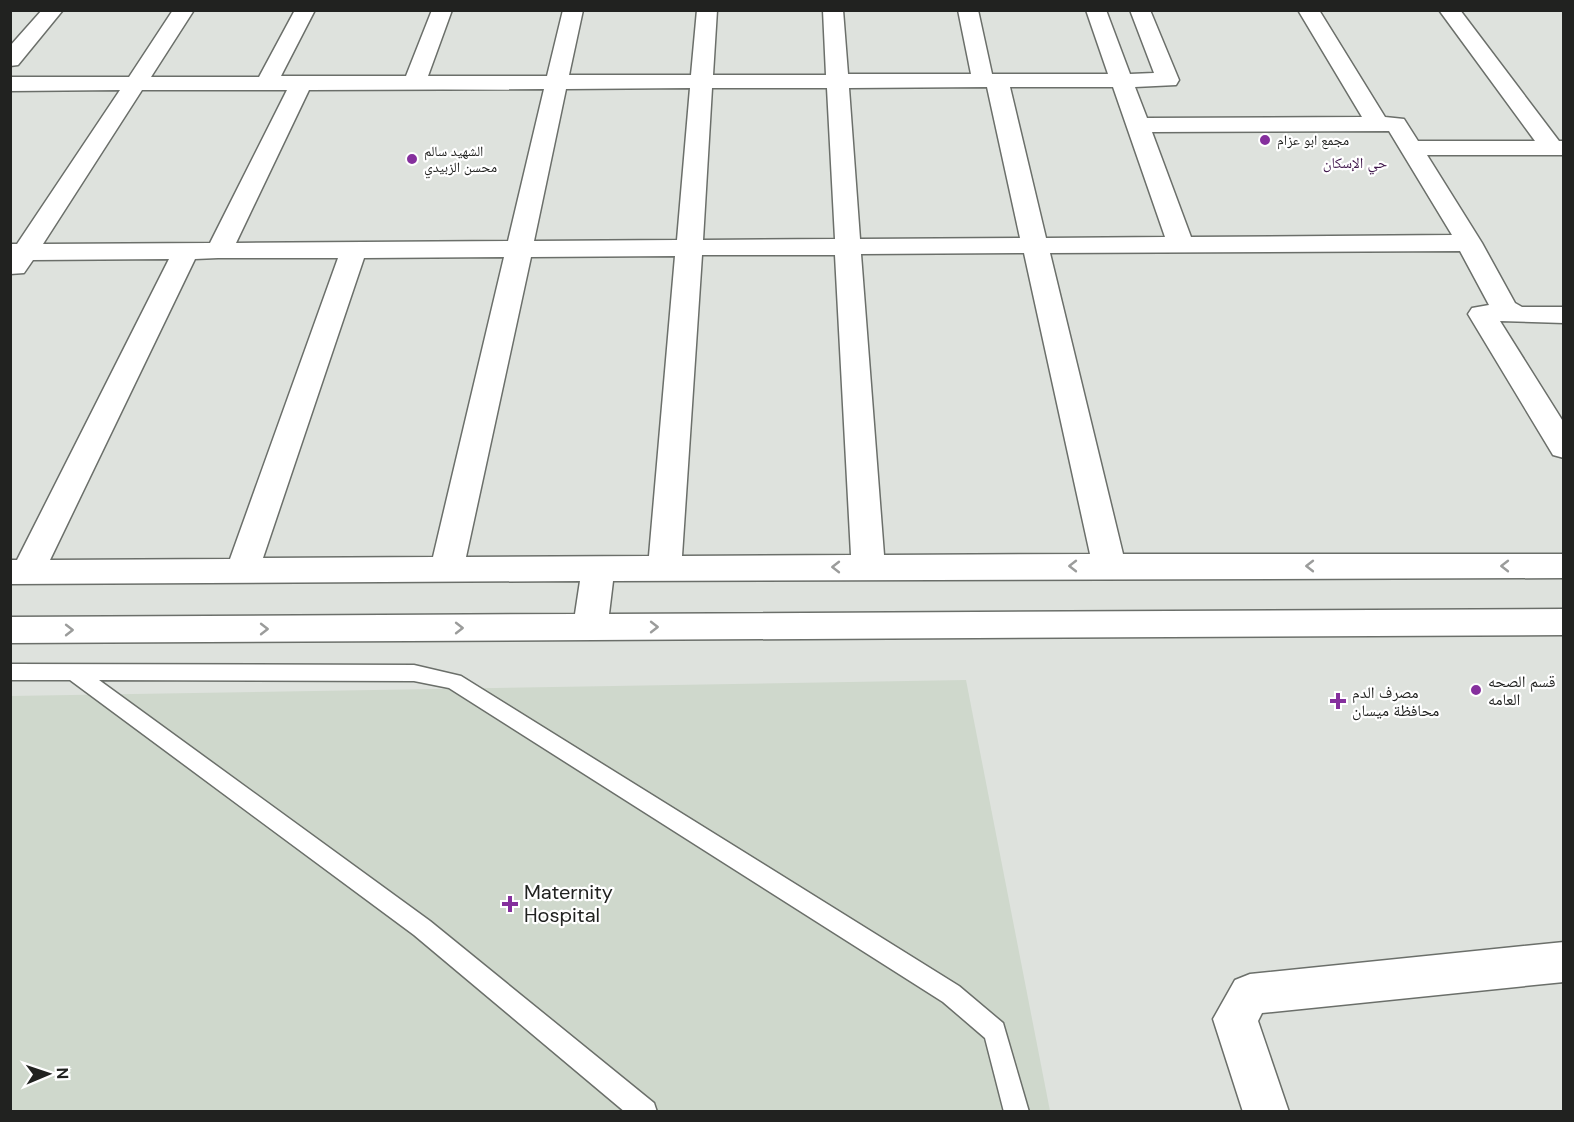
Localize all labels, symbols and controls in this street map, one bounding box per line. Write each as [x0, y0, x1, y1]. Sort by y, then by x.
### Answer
place label: مجمع ابو عزام [1277, 131, 1349, 150]
marker: مجمع ابو عزام [1258, 133, 1272, 147]
place label: الشهيد سالم محسن الزبيدي [424, 142, 497, 179]
marker: الشهيد سالم محسن الزبيدي [405, 152, 419, 166]
district label: حي الإسكان [1323, 153, 1388, 175]
one-way arrow [1069, 560, 1078, 572]
one-way arrow [1306, 560, 1315, 572]
one-way arrow [1501, 560, 1510, 572]
one-way arrow [832, 561, 841, 573]
one-way arrow [649, 621, 658, 633]
one-way arrow [454, 622, 463, 634]
one-way arrow [259, 623, 268, 635]
one-way arrow [64, 624, 73, 636]
place label: قسم الصحه العامه [1488, 671, 1556, 710]
place label: مصرف الدم محافظة ميسان [1352, 682, 1439, 721]
marker: قسم الصحه العامه [1469, 683, 1483, 697]
marker: مصرف الدم محافظة ميسان [1329, 692, 1347, 710]
place label: Maternity Hospital [524, 879, 613, 928]
marker: Maternity Hospital [501, 895, 519, 913]
north arrow [18, 1044, 78, 1104]
text: N [52, 1067, 73, 1080]

